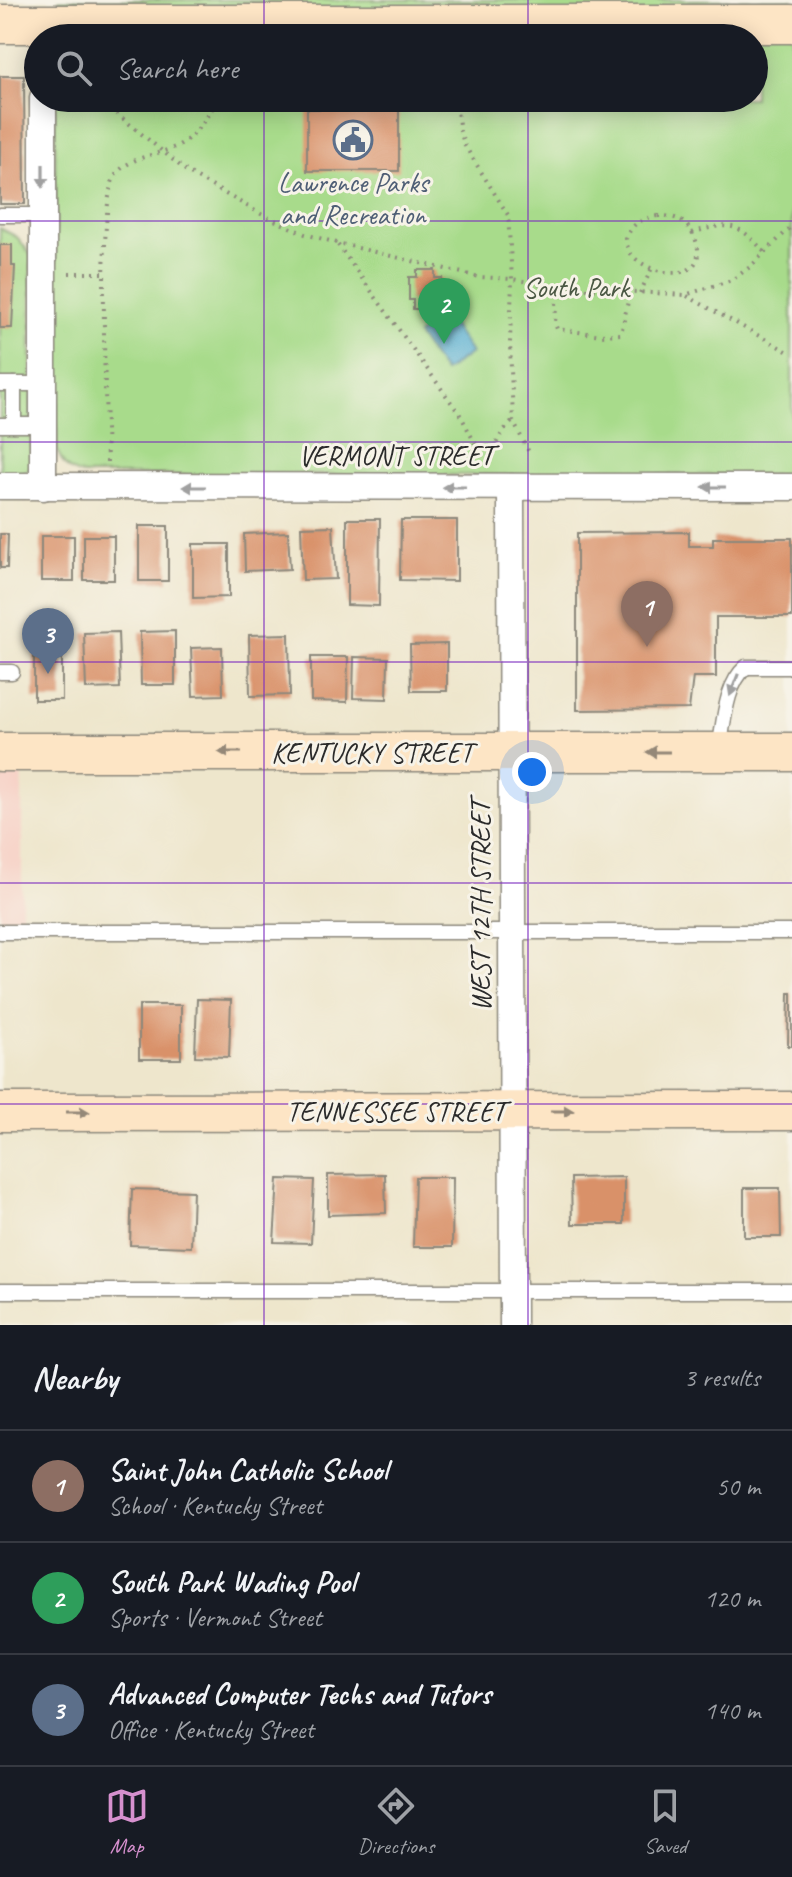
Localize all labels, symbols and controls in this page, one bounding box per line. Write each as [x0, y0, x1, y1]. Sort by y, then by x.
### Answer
search box [24, 24, 768, 112]
icon: search [52, 46, 96, 90]
text: Search here [116, 49, 238, 87]
public building icon: Lawrence Parks and Recreation [332, 119, 374, 161]
one-way arrow [37, 164, 49, 189]
place label: Lawrence Parks and Recreation [278, 165, 430, 232]
park label: South Park [523, 270, 632, 305]
pin: 2 [418, 278, 470, 344]
street label: VERMONT STREET [299, 438, 501, 473]
one-way arrow [181, 481, 206, 493]
one-way arrow [441, 481, 466, 493]
one-way arrow [701, 481, 726, 493]
pin: 1 [621, 581, 673, 647]
pin: 3 [22, 608, 74, 674]
one-way arrow [727, 673, 740, 697]
street label: KENTUCKY STREET [271, 735, 479, 770]
one-way arrow [217, 746, 242, 758]
one-way arrow [645, 746, 670, 758]
your location [512, 752, 552, 792]
street label: WEST 12TH STREET [463, 793, 498, 1011]
street label: TENNESSEE STREET [287, 1094, 513, 1129]
one-way arrow [550, 1105, 575, 1117]
one-way arrow [66, 1106, 91, 1118]
text: Nearby [32, 1356, 118, 1399]
text: 3 results [684, 1361, 760, 1394]
text: Saint John Catholic School [108, 1451, 388, 1489]
text: 1 [52, 1470, 64, 1503]
text: 50 m [716, 1470, 760, 1503]
text: School · Kentucky Street [108, 1489, 322, 1522]
text: South Park Wading Pool [108, 1563, 355, 1601]
text: 2 [52, 1582, 64, 1615]
text: 120 m [704, 1582, 760, 1615]
text: Sports · Vermont Street [108, 1601, 322, 1634]
text: Advanced Computer Techs and Tutors [108, 1675, 491, 1713]
text: 3 [52, 1694, 64, 1727]
text: 140 m [704, 1694, 760, 1727]
text: Office · Kentucky Street [108, 1713, 314, 1746]
tab: Map [105, 1784, 149, 1860]
tab: Directions [358, 1784, 434, 1860]
tab: Saved [643, 1784, 687, 1860]

